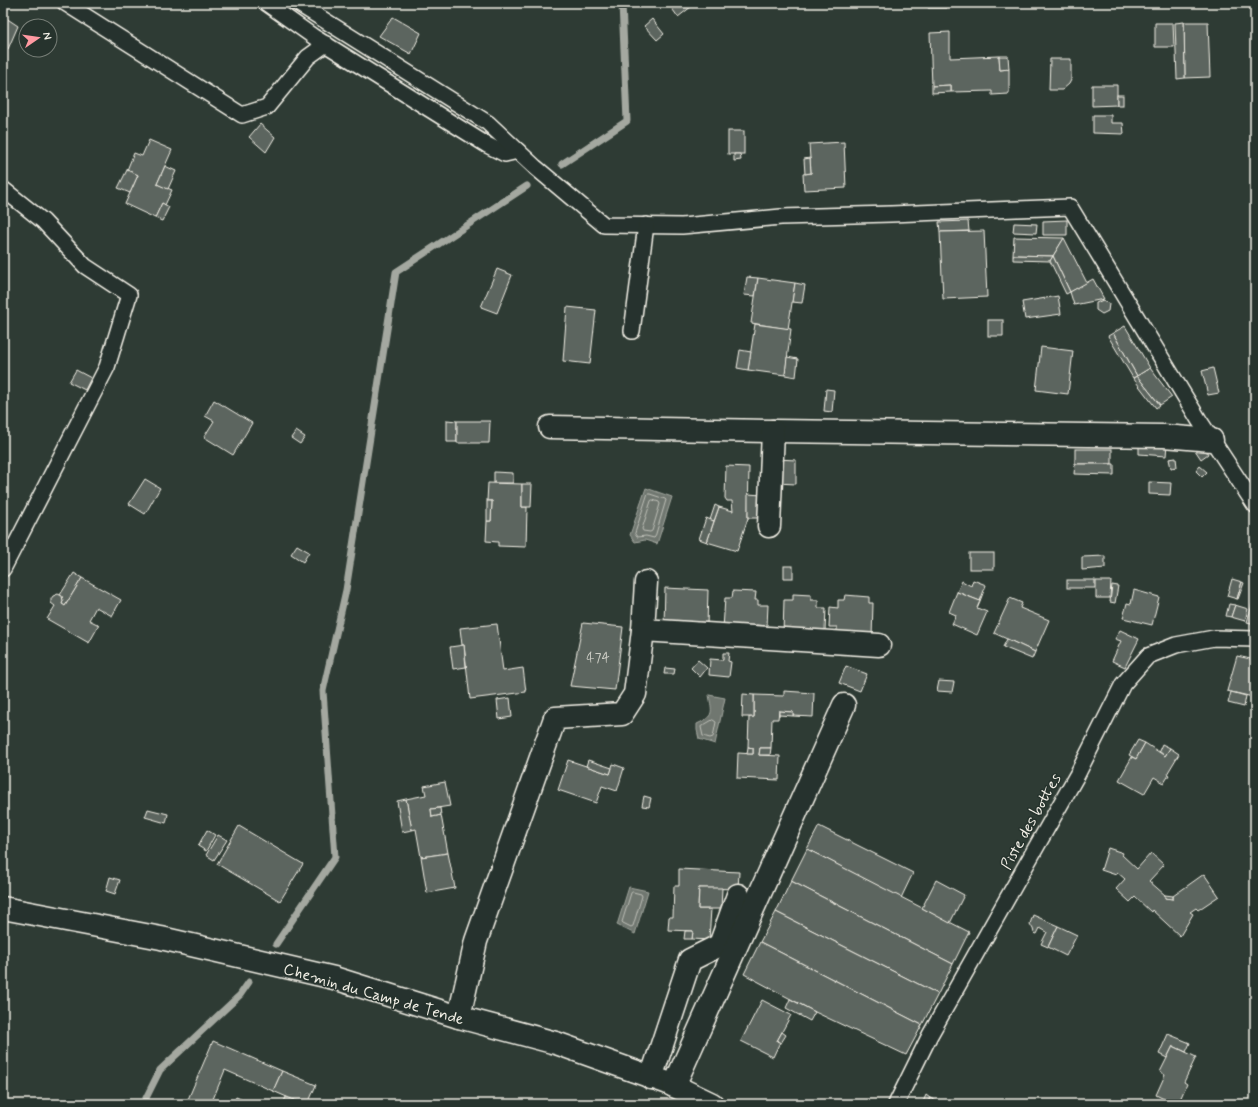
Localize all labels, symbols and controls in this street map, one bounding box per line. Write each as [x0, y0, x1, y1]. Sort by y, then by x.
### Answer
north arrow [18, 18, 58, 58]
text: N [39, 31, 54, 41]
house number: 474 [586, 649, 610, 667]
street label: Piste des bottes [996, 770, 1066, 874]
street label: Chemin du Camp de Tende [281, 959, 467, 1030]

